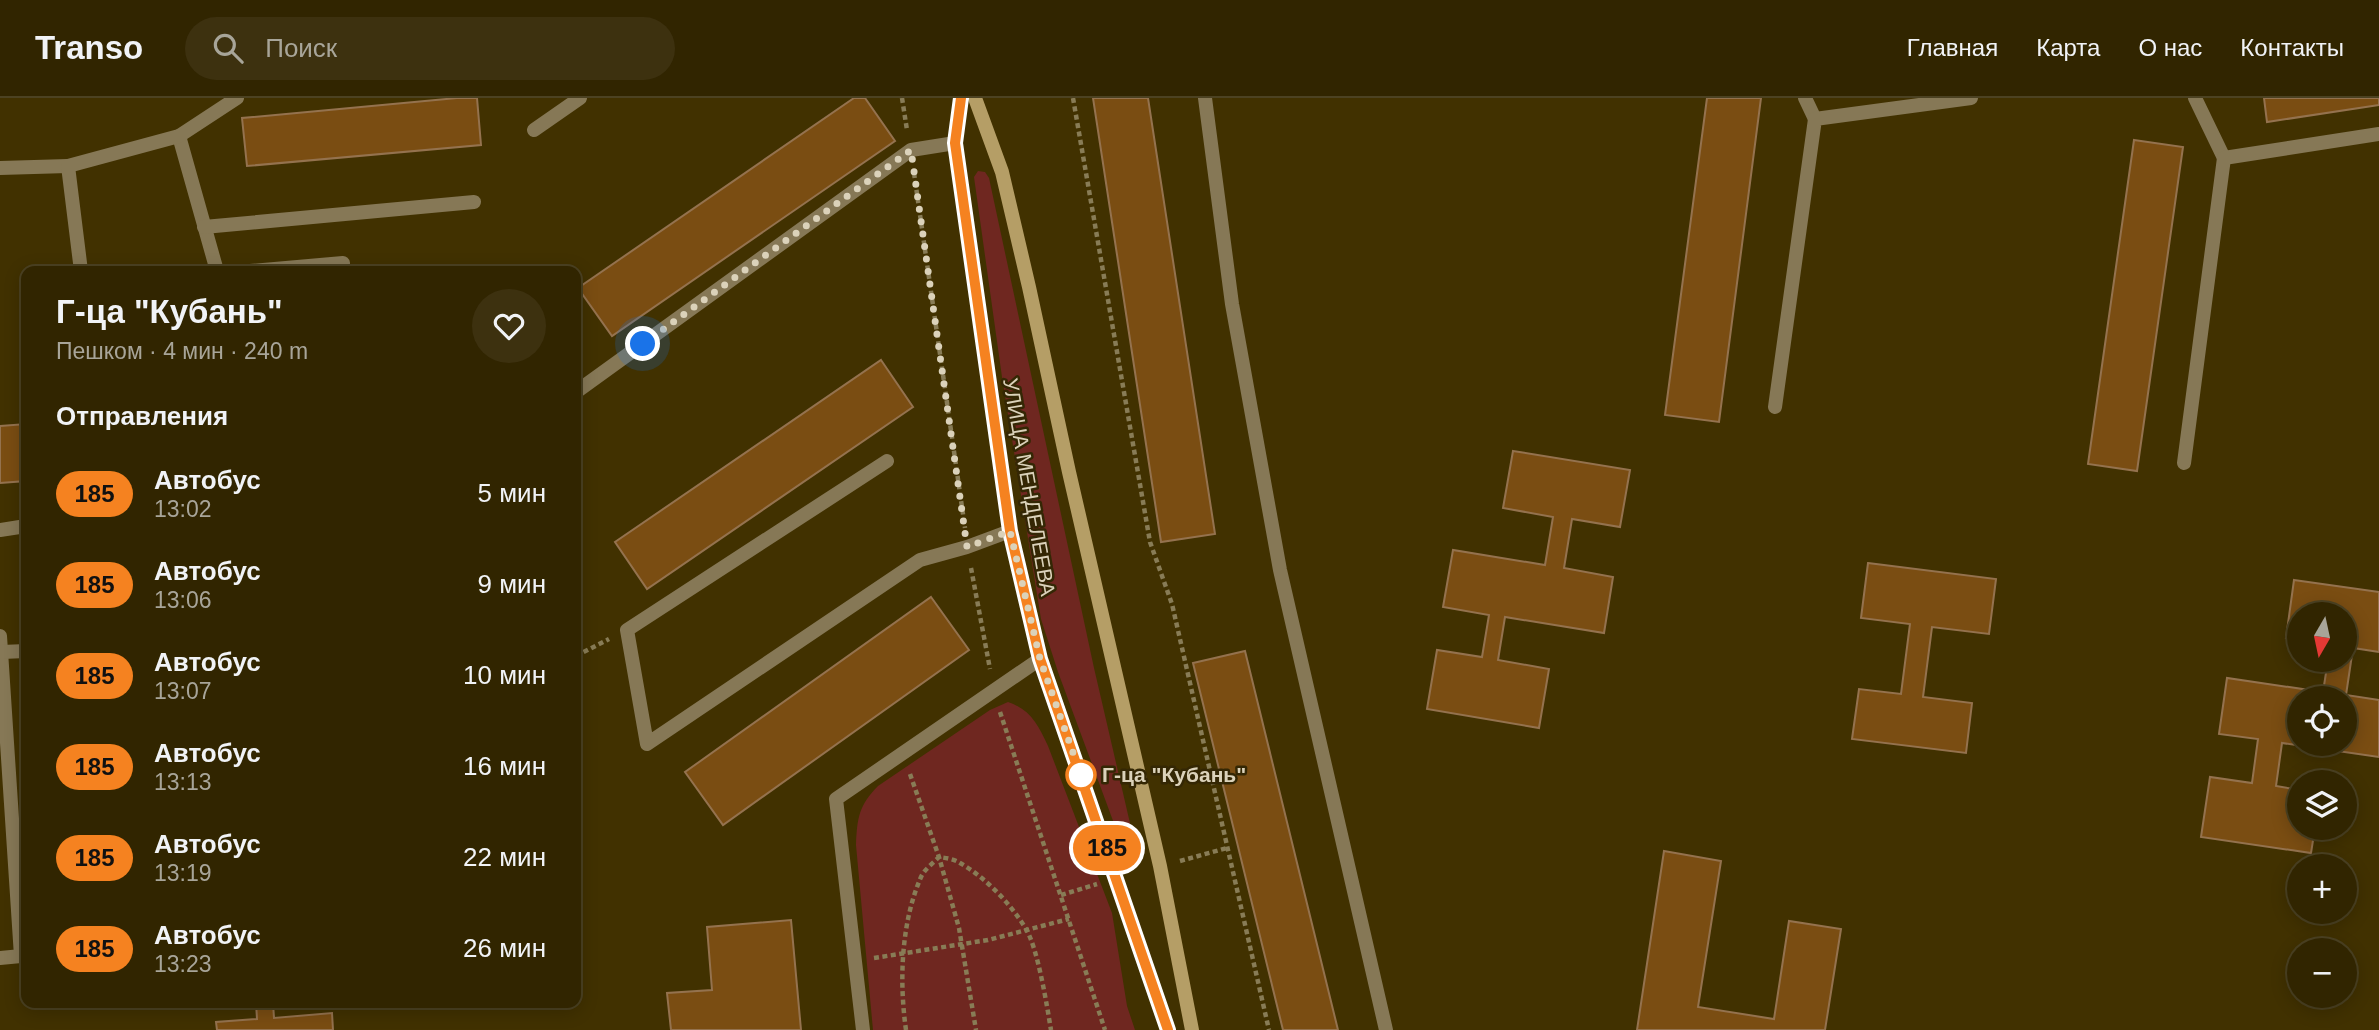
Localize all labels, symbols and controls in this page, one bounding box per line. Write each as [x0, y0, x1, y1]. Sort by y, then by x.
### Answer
search box [185, 17, 675, 80]
text: Transo [35, 29, 143, 66]
icon: search [209, 29, 247, 67]
text: Поиск [265, 33, 337, 63]
text: Главная [1907, 34, 1998, 61]
text: Карта [2036, 34, 2100, 61]
text: О нас [2138, 34, 2202, 61]
text: Контакты [2240, 34, 2344, 61]
button: heart [472, 289, 546, 363]
text: Г-ца "Кубань" [56, 293, 283, 330]
your location [625, 326, 660, 361]
text: Пешком · 4 мин · 240 m [56, 338, 308, 364]
street label: УЛИЦА МЕНДЕЛЕЕВА [999, 376, 1060, 598]
text: Отправления [56, 401, 228, 431]
text: Автобус [154, 465, 261, 495]
text: 5 мин [478, 478, 546, 508]
text: 185 [74, 480, 115, 507]
text: 13:02 [154, 496, 212, 522]
text: Автобус [154, 556, 261, 586]
text: 9 мин [478, 569, 546, 599]
text: 185 [74, 571, 115, 598]
text: 13:06 [154, 587, 212, 613]
north arrow [2287, 602, 2357, 672]
map controls [2287, 602, 2357, 1008]
text: Автобус [154, 647, 261, 677]
text: 10 мин [463, 660, 546, 690]
text: 185 [74, 662, 115, 689]
text: 13:07 [154, 678, 212, 704]
button: locate [2287, 686, 2357, 756]
text: Автобус [154, 738, 261, 768]
text: 16 мин [463, 751, 546, 781]
text: 185 [74, 753, 115, 780]
marker: Г-ца "Кубань" [1066, 760, 1096, 790]
place label: Г-ца "Кубань" [1102, 763, 1246, 786]
text: 13:13 [154, 769, 212, 795]
button: layers [2287, 770, 2357, 840]
line badge: 185 [1067, 825, 1147, 871]
text: Автобус [154, 829, 261, 859]
text: 185 [1087, 834, 1127, 861]
text: 22 мин [463, 842, 546, 872]
text: 185 [74, 844, 115, 871]
button: + [2287, 854, 2357, 924]
text: 13:19 [154, 860, 212, 886]
text: Автобус [154, 920, 261, 950]
text: 26 мин [463, 933, 546, 963]
text: 185 [74, 935, 115, 962]
button: − [2287, 938, 2357, 1008]
text: 13:23 [154, 951, 212, 977]

